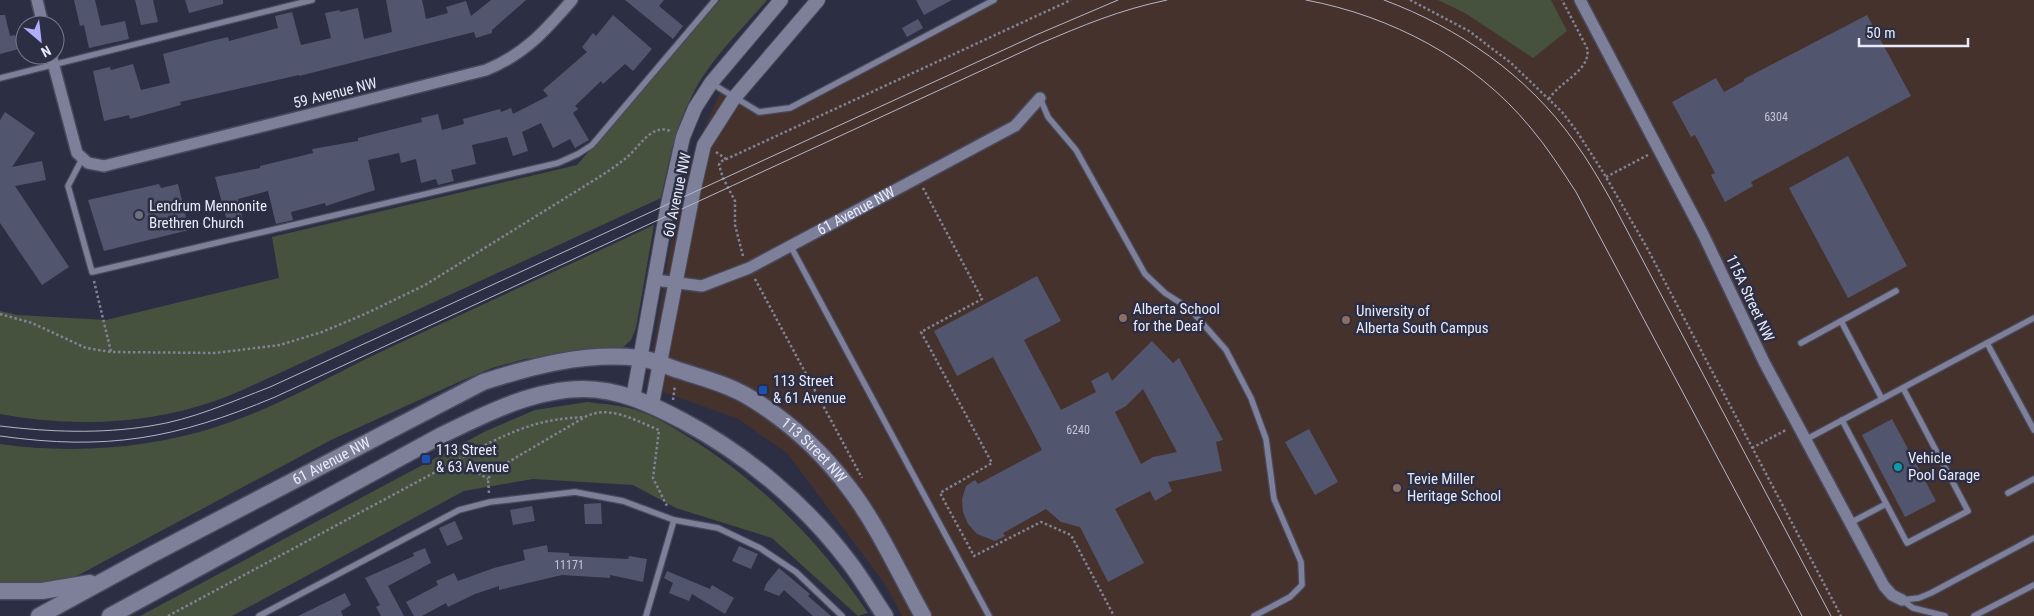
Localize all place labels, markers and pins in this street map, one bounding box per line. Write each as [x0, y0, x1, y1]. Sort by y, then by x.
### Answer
place label: Lendrum Mennonite Brethren Church [149, 197, 267, 232]
marker: Lendrum Mennonite Brethren Church [133, 209, 145, 221]
place label: Alberta School for the Deaf [1133, 300, 1220, 335]
place label: University of Alberta South Campus [1356, 302, 1489, 337]
marker: Alberta School for the Deaf [1117, 312, 1129, 324]
marker: University of Alberta South Campus [1340, 314, 1352, 326]
place label: 113 Street & 61 Avenue [773, 372, 846, 407]
marker: 113 Street & 61 Avenue [757, 384, 769, 396]
place label: 113 Street & 63 Avenue [436, 441, 509, 476]
place label: Vehicle Pool Garage [1908, 449, 1980, 484]
marker: 113 Street & 63 Avenue [420, 453, 432, 465]
marker: Vehicle Pool Garage [1892, 461, 1904, 473]
place label: Tevie Miller Heritage School [1407, 470, 1501, 505]
marker: Tevie Miller Heritage School [1391, 482, 1403, 494]

